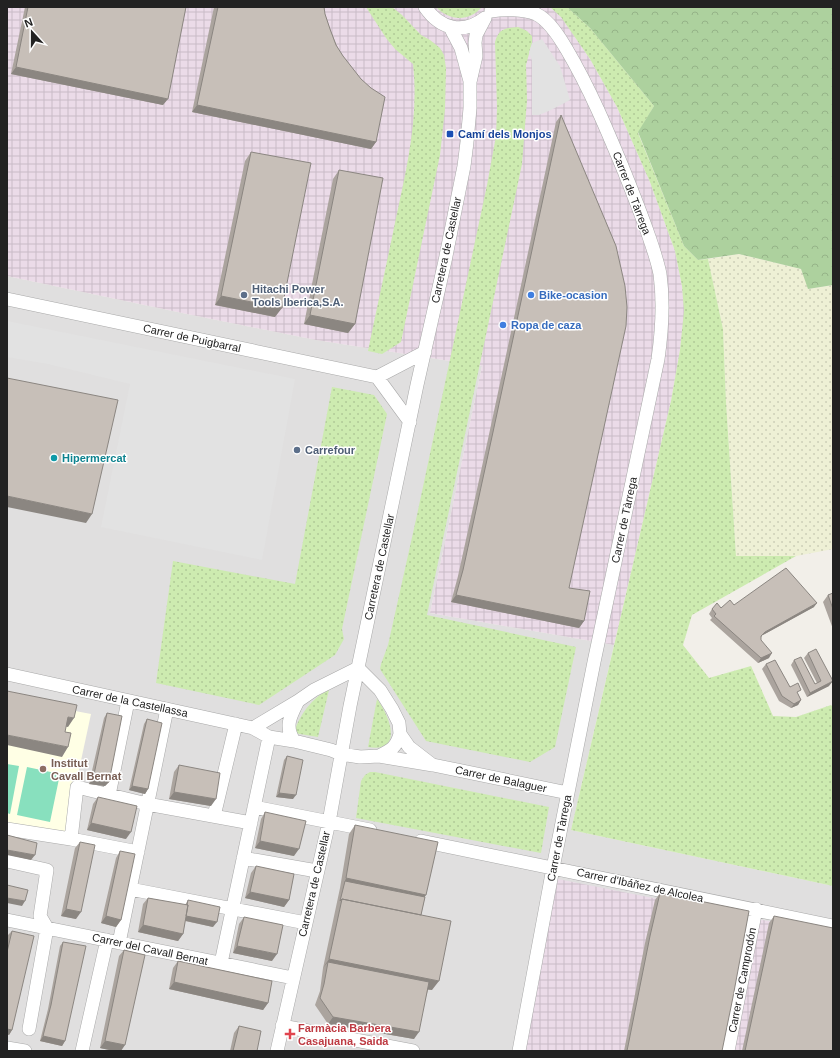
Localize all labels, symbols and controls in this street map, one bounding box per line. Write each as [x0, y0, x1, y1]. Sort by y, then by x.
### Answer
north arrow [12, 12, 52, 52]
text: N [23, 16, 34, 30]
place label: Camí dels Monjos [458, 128, 552, 140]
marker: Camí dels Monjos [445, 129, 455, 139]
street label: Carrer de Tàrrega [611, 150, 654, 237]
street label: Carretera de Castellar [429, 196, 463, 304]
place label: Hitachi Power Tools Iberica,S.A. [252, 283, 344, 308]
place label: Bike-ocasion [539, 289, 608, 301]
marker: Hitachi Power Tools Iberica,S.A. [239, 290, 249, 300]
marker: Bike-ocasion [526, 290, 536, 300]
place label: Ropa de caza [511, 319, 582, 331]
marker: Ropa de caza [498, 320, 508, 330]
street label: Carrer de Puigbarral [142, 322, 242, 354]
place label: Carrefour [305, 444, 356, 456]
marker: Carrefour [292, 445, 302, 455]
place label: Hipermercat [62, 452, 127, 464]
marker: Hipermercat [49, 453, 59, 463]
street label: Carrer de Tàrrega [609, 475, 639, 564]
street label: Carretera de Castellar [362, 513, 396, 621]
street label: Carrer de la Castellassa [71, 683, 190, 719]
place label: Institut Cavall Bernat [51, 757, 122, 782]
street label: Carrer de Balaguer [454, 763, 548, 795]
marker: Institut Cavall Bernat [38, 764, 48, 774]
street label: Carrer de Tàrrega [545, 793, 573, 882]
street label: Carretera de Castellar [296, 830, 332, 938]
street label: Carrer d'Ibáñez de Alcolea [576, 866, 705, 904]
street label: Carrer de Camprodón [726, 926, 758, 1034]
street label: Carrer del Cavall Bernat [91, 931, 209, 967]
place label: Farmàcia Barbera Casajuana, Saida [298, 1022, 392, 1047]
marker: Farmàcia Barbera Casajuana, Saida [285, 1029, 295, 1039]

